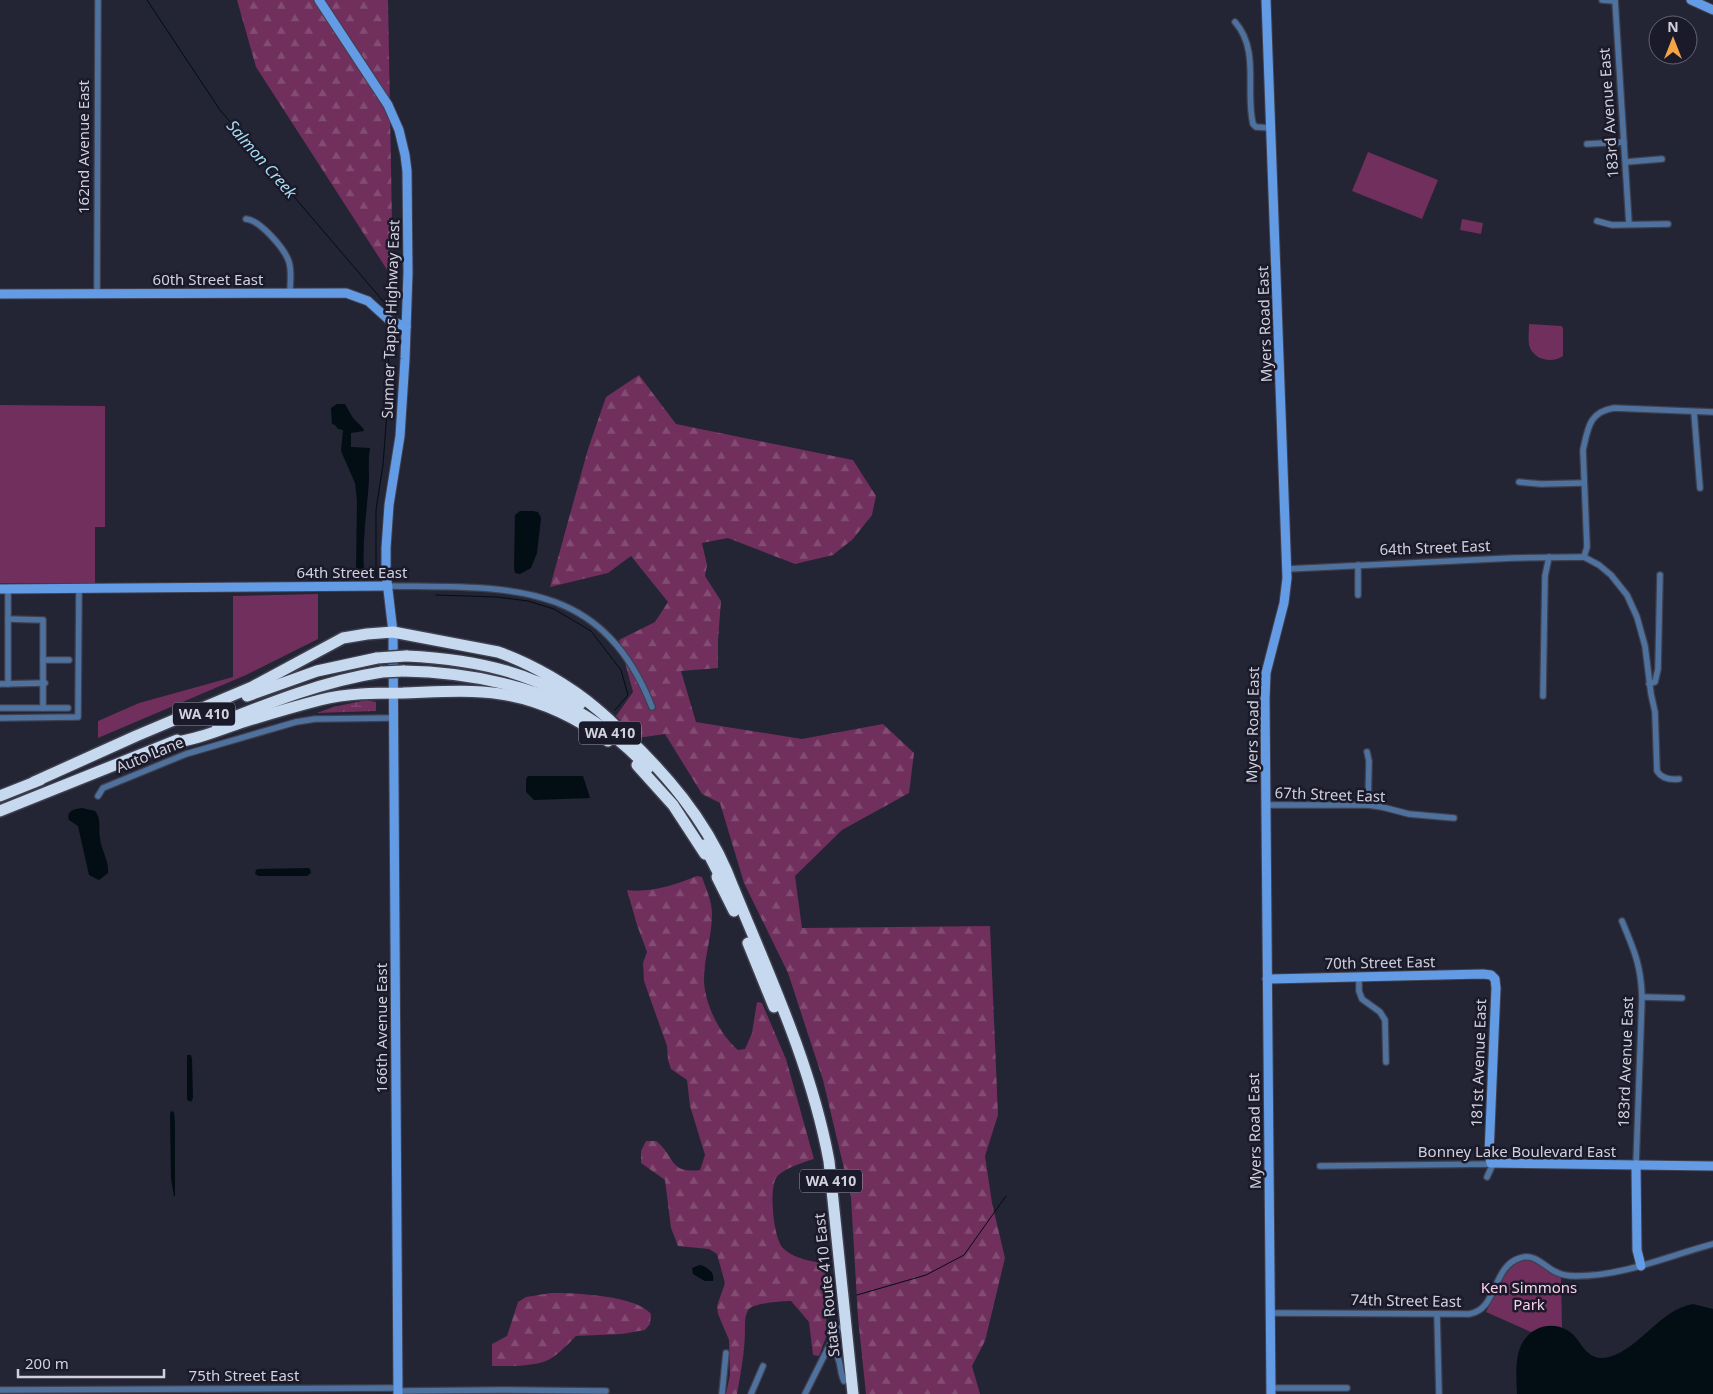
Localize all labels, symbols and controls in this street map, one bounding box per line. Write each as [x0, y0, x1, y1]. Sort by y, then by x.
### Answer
north arrow [1648, 15, 1698, 65]
text: N [1667, 17, 1679, 36]
street label: 183rd Avenue East [1593, 47, 1623, 179]
street label: 162nd Avenue East [73, 79, 93, 214]
water label: Salmon Creek [222, 115, 303, 204]
street label: Sumner Tapps Highway East [377, 219, 403, 419]
street label: Myers Road East [1252, 265, 1276, 382]
street label: 60th Street East [153, 269, 264, 289]
street label: 64th Street East [1379, 535, 1491, 559]
street label: 64th Street East [297, 562, 408, 582]
street label: Myers Road East [1241, 666, 1263, 783]
road number: WA 410 [173, 702, 235, 726]
road number: WA 410 [579, 721, 641, 744]
street label: Auto Lane [113, 731, 186, 777]
street label: 67th Street East [1274, 782, 1386, 806]
street label: 70th Street East [1324, 951, 1436, 973]
street label: 166th Avenue East [371, 962, 391, 1093]
street label: 183rd Avenue East [1613, 996, 1637, 1128]
street label: 181st Avenue East [1466, 998, 1490, 1127]
street label: Myers Road East [1243, 1072, 1265, 1189]
street label: Bonney Lake Boulevard East [1418, 1141, 1617, 1161]
road number: WA 410 [800, 1170, 862, 1192]
street label: State Route 410 East [808, 1212, 843, 1358]
park label: Ken Simmons Park [1481, 1277, 1577, 1314]
street label: 74th Street East [1350, 1289, 1462, 1311]
scale bar [18, 1346, 164, 1378]
text: 200 m [25, 1353, 69, 1373]
street label: 75th Street East [189, 1365, 300, 1385]

